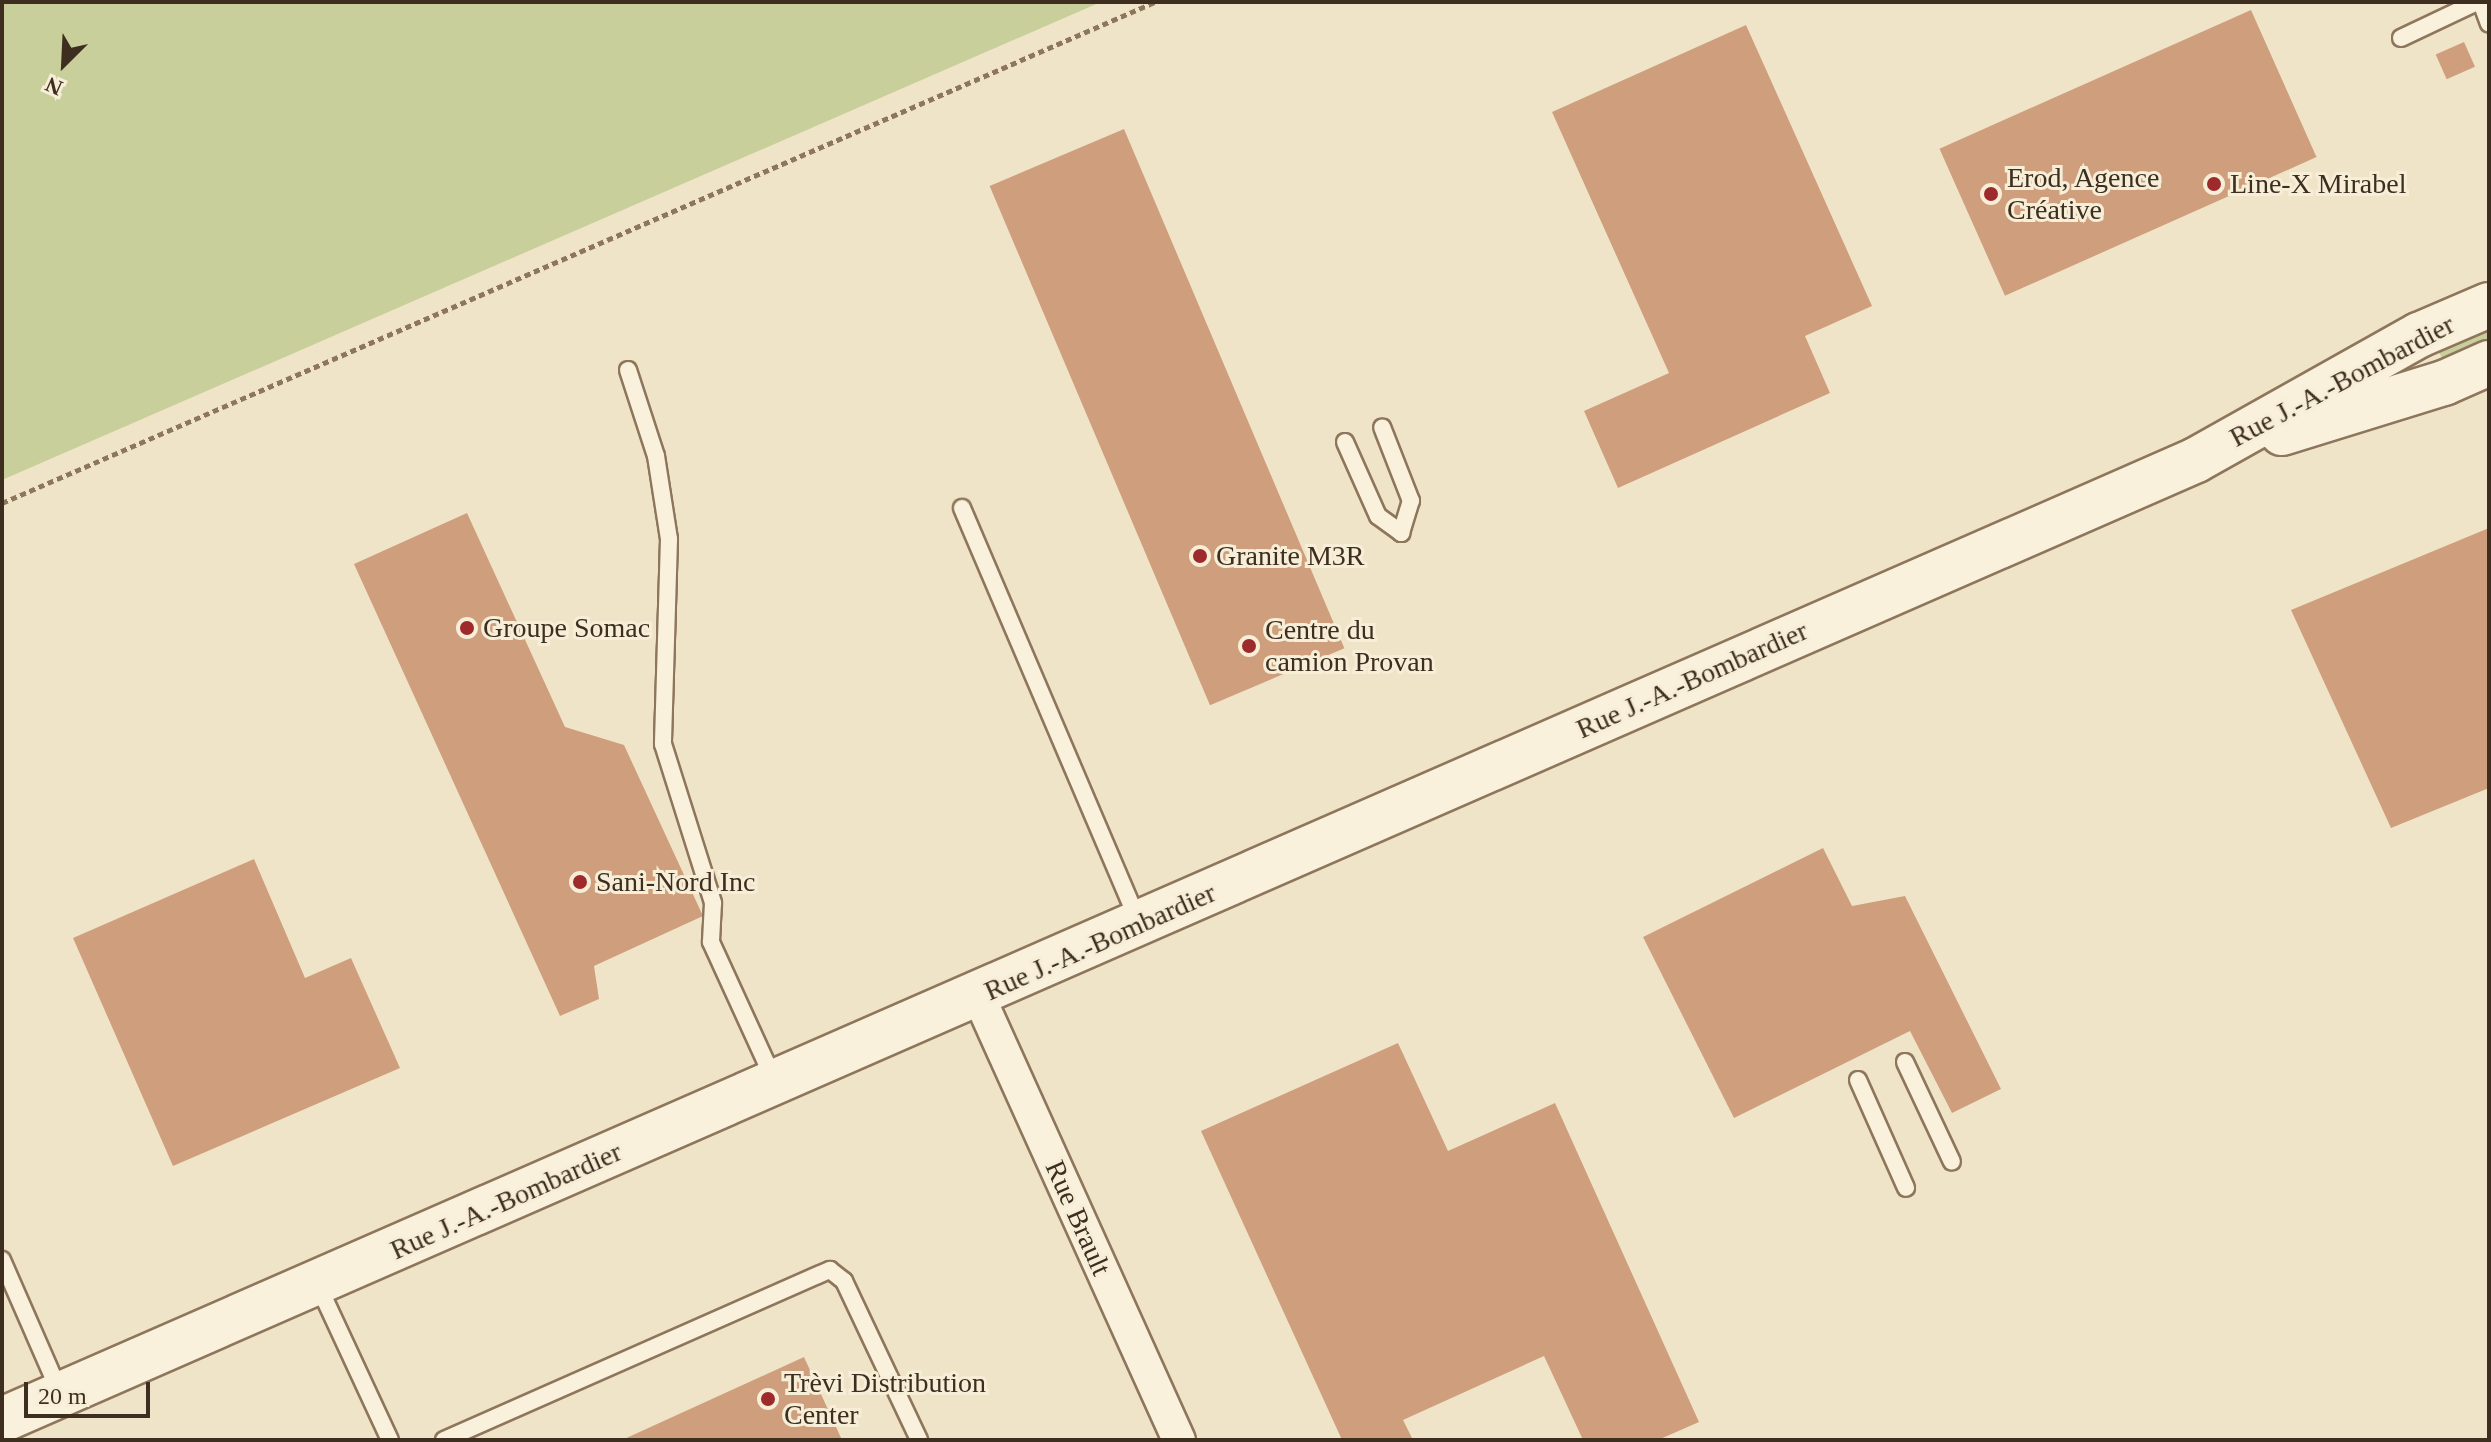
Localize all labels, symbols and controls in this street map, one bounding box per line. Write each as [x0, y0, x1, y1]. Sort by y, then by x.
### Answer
north arrow [24, 24, 104, 104]
text: N [42, 72, 66, 101]
place label: Erod, Agence Créative [2007, 161, 2161, 227]
place label: Line-X Mirabel [2230, 167, 2406, 201]
marker: Line-X Mirabel [2205, 175, 2223, 193]
marker: Erod, Agence Créative [1982, 185, 2000, 203]
street label: Rue J.-A.-Bombardier [2224, 308, 2460, 454]
place label: Granite M3R [1216, 539, 1365, 573]
marker: Granite M3R [1191, 547, 1209, 565]
place label: Groupe Somac [483, 611, 650, 645]
place label: Centre du camion Provan [1265, 613, 1434, 679]
street label: Rue J.-A.-Bombardier [1571, 614, 1813, 746]
marker: Groupe Somac [458, 619, 476, 637]
marker: Centre du camion Provan [1240, 637, 1258, 655]
place label: Sani-Nord Inc [596, 865, 755, 899]
marker: Sani-Nord Inc [571, 873, 589, 891]
street label: Rue J.-A.-Bombardier [979, 876, 1221, 1008]
street label: Rue J.-A.-Bombardier [385, 1135, 627, 1267]
street label: Rue Brault [1038, 1155, 1118, 1281]
scale bar [28, 1366, 154, 1416]
place label: Trèvi Distribution Center [784, 1366, 986, 1432]
text: 20 m [38, 1383, 87, 1409]
marker: Trèvi Distribution Center [759, 1390, 777, 1408]

